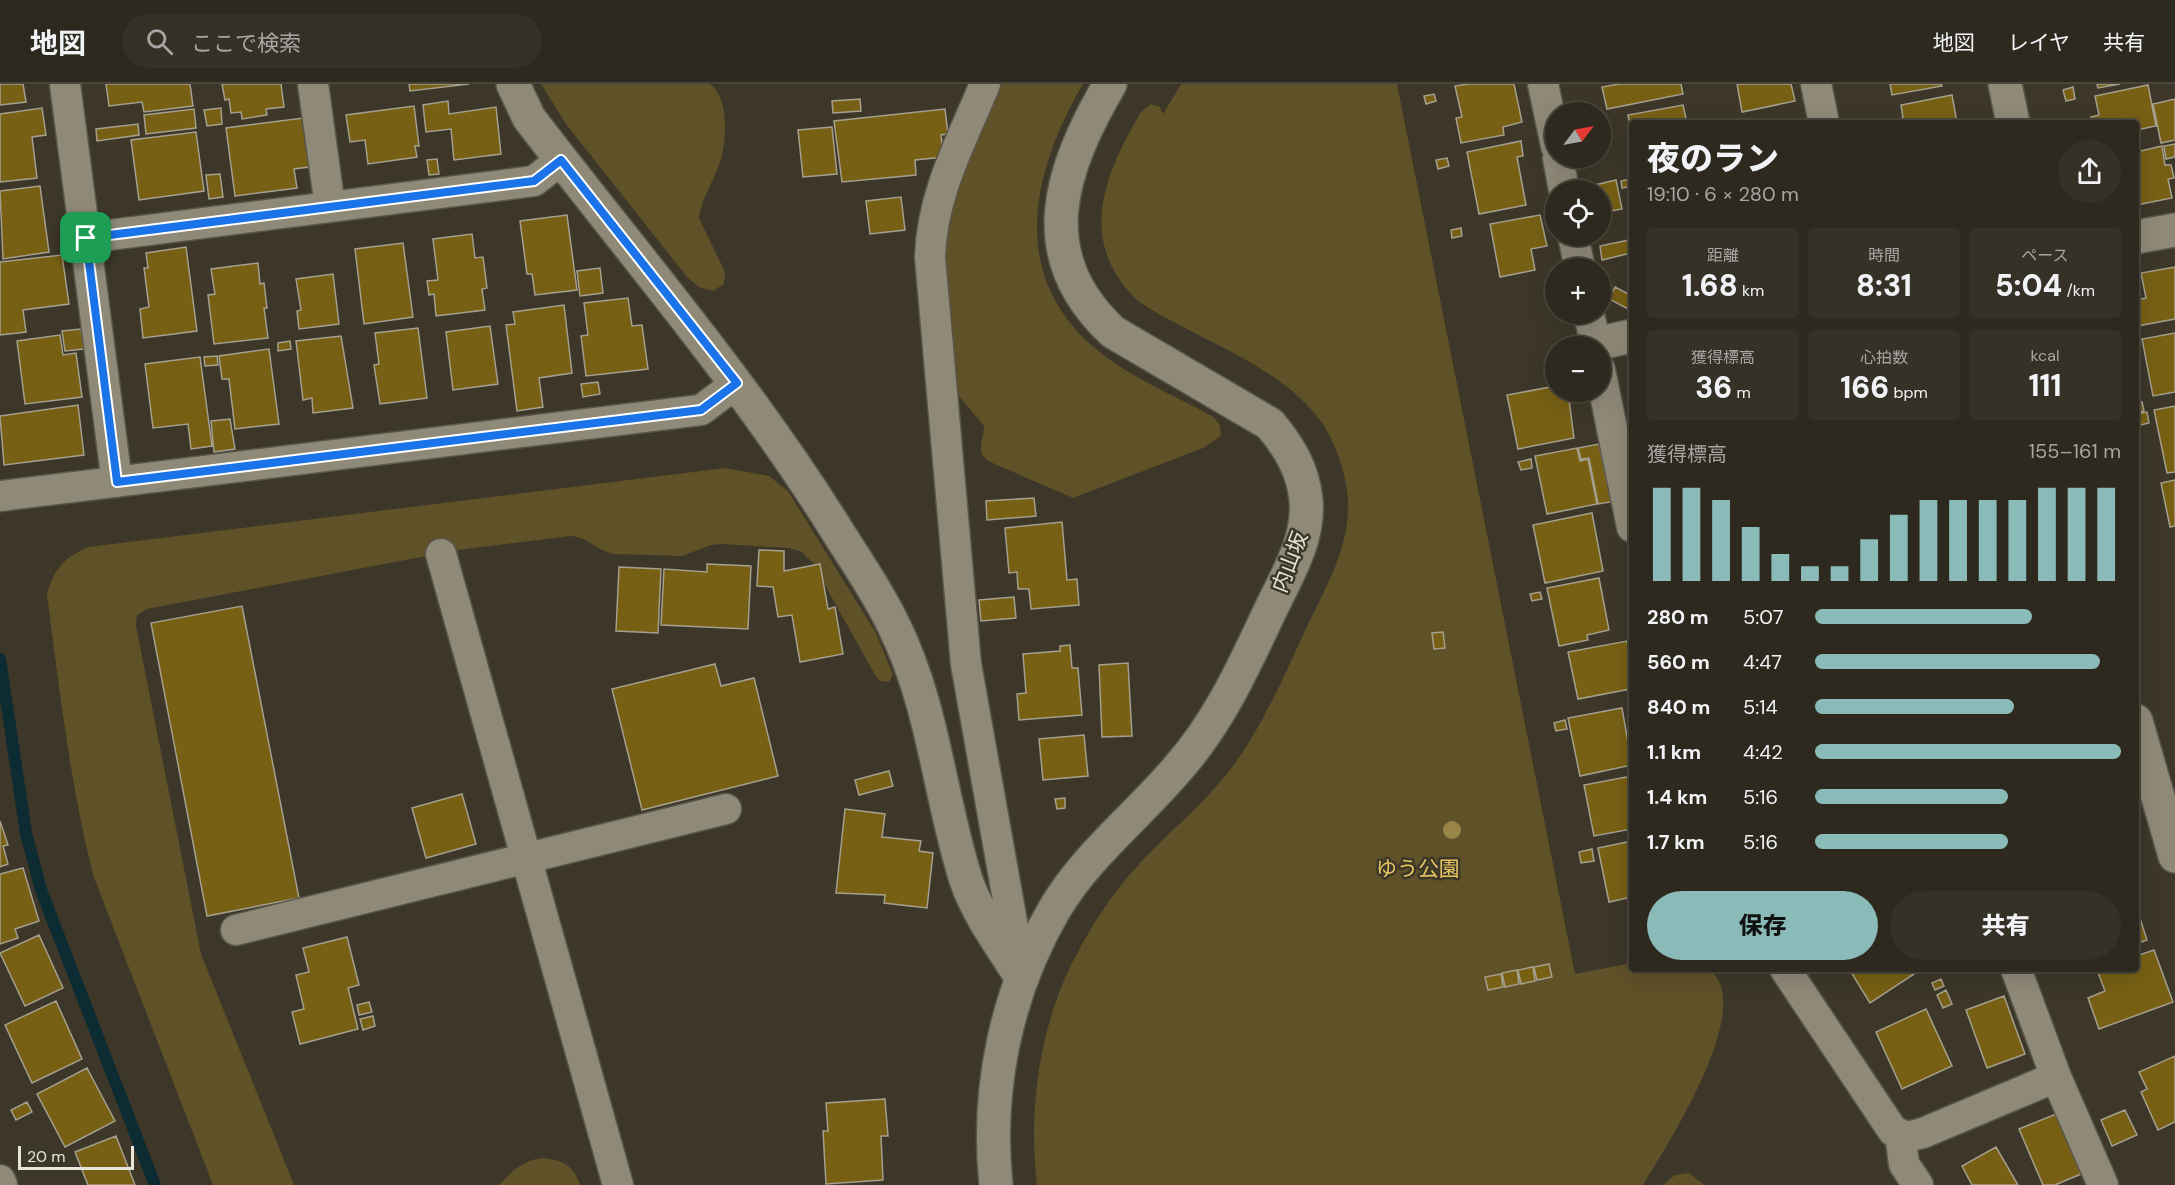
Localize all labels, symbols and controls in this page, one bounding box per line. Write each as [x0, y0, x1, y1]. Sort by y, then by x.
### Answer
search box [122, 14, 542, 68]
text: 地図 [30, 25, 86, 62]
icon: search [143, 25, 176, 58]
text: ここで検索 [191, 29, 301, 58]
text: 地図 [1933, 29, 1975, 57]
text: レイヤ [2008, 29, 2070, 57]
text: 共有 [2103, 29, 2145, 57]
north arrow [1545, 102, 1611, 168]
map controls [1545, 102, 1611, 402]
text: 夜のラン [1647, 137, 1779, 180]
button: share [2058, 140, 2121, 203]
button: locate [1545, 180, 1611, 246]
text: 19:10 · 6 × 280 m [1647, 181, 1799, 207]
pin [60, 212, 111, 263]
icon: arrive [69, 221, 102, 254]
text: 距離 [1707, 245, 1739, 266]
text: 時間 [1868, 245, 1900, 266]
text: ペース [2021, 245, 2069, 266]
button: + [1545, 258, 1611, 324]
text: 1.68 [1682, 266, 1738, 305]
text: 8:31 [1856, 266, 1912, 305]
text: 5:04 [1995, 266, 2062, 305]
text: km [1738, 280, 1764, 301]
text: /km [2062, 280, 2095, 301]
button: − [1545, 336, 1611, 402]
text: kcal [2031, 345, 2059, 366]
text: 獲得標高 [1691, 347, 1755, 368]
text: 心拍数 [1860, 347, 1908, 368]
text: 111 [2028, 366, 2062, 405]
text: 36 [1695, 368, 1732, 407]
text: 166 [1840, 368, 1889, 407]
text: m [1732, 382, 1751, 403]
text: bpm [1889, 382, 1928, 403]
text: 155–161 m [2029, 438, 2121, 464]
text: 獲得標高 [1647, 441, 1727, 467]
street label: 内山坂 [1266, 528, 1314, 596]
text: 280 m [1647, 604, 1709, 630]
text: 5:07 [1743, 604, 1783, 630]
text: 560 m [1647, 649, 1710, 675]
text: 4:47 [1743, 649, 1782, 675]
text: 840 m [1647, 694, 1710, 720]
text: 5:14 [1743, 694, 1778, 720]
text: 1.1 km [1647, 739, 1701, 765]
text: 4:42 [1743, 739, 1783, 765]
text: 1.4 km [1647, 784, 1707, 810]
text: 5:16 [1743, 784, 1778, 810]
text: 1.7 km [1647, 829, 1705, 855]
text: 5:16 [1743, 829, 1778, 855]
park label: ゆう公園 [1376, 855, 1460, 883]
button: 保存 [1647, 891, 1878, 960]
button: 共有 [1890, 891, 2121, 960]
scale bar [18, 1143, 134, 1170]
text: 20 m [27, 1146, 66, 1167]

